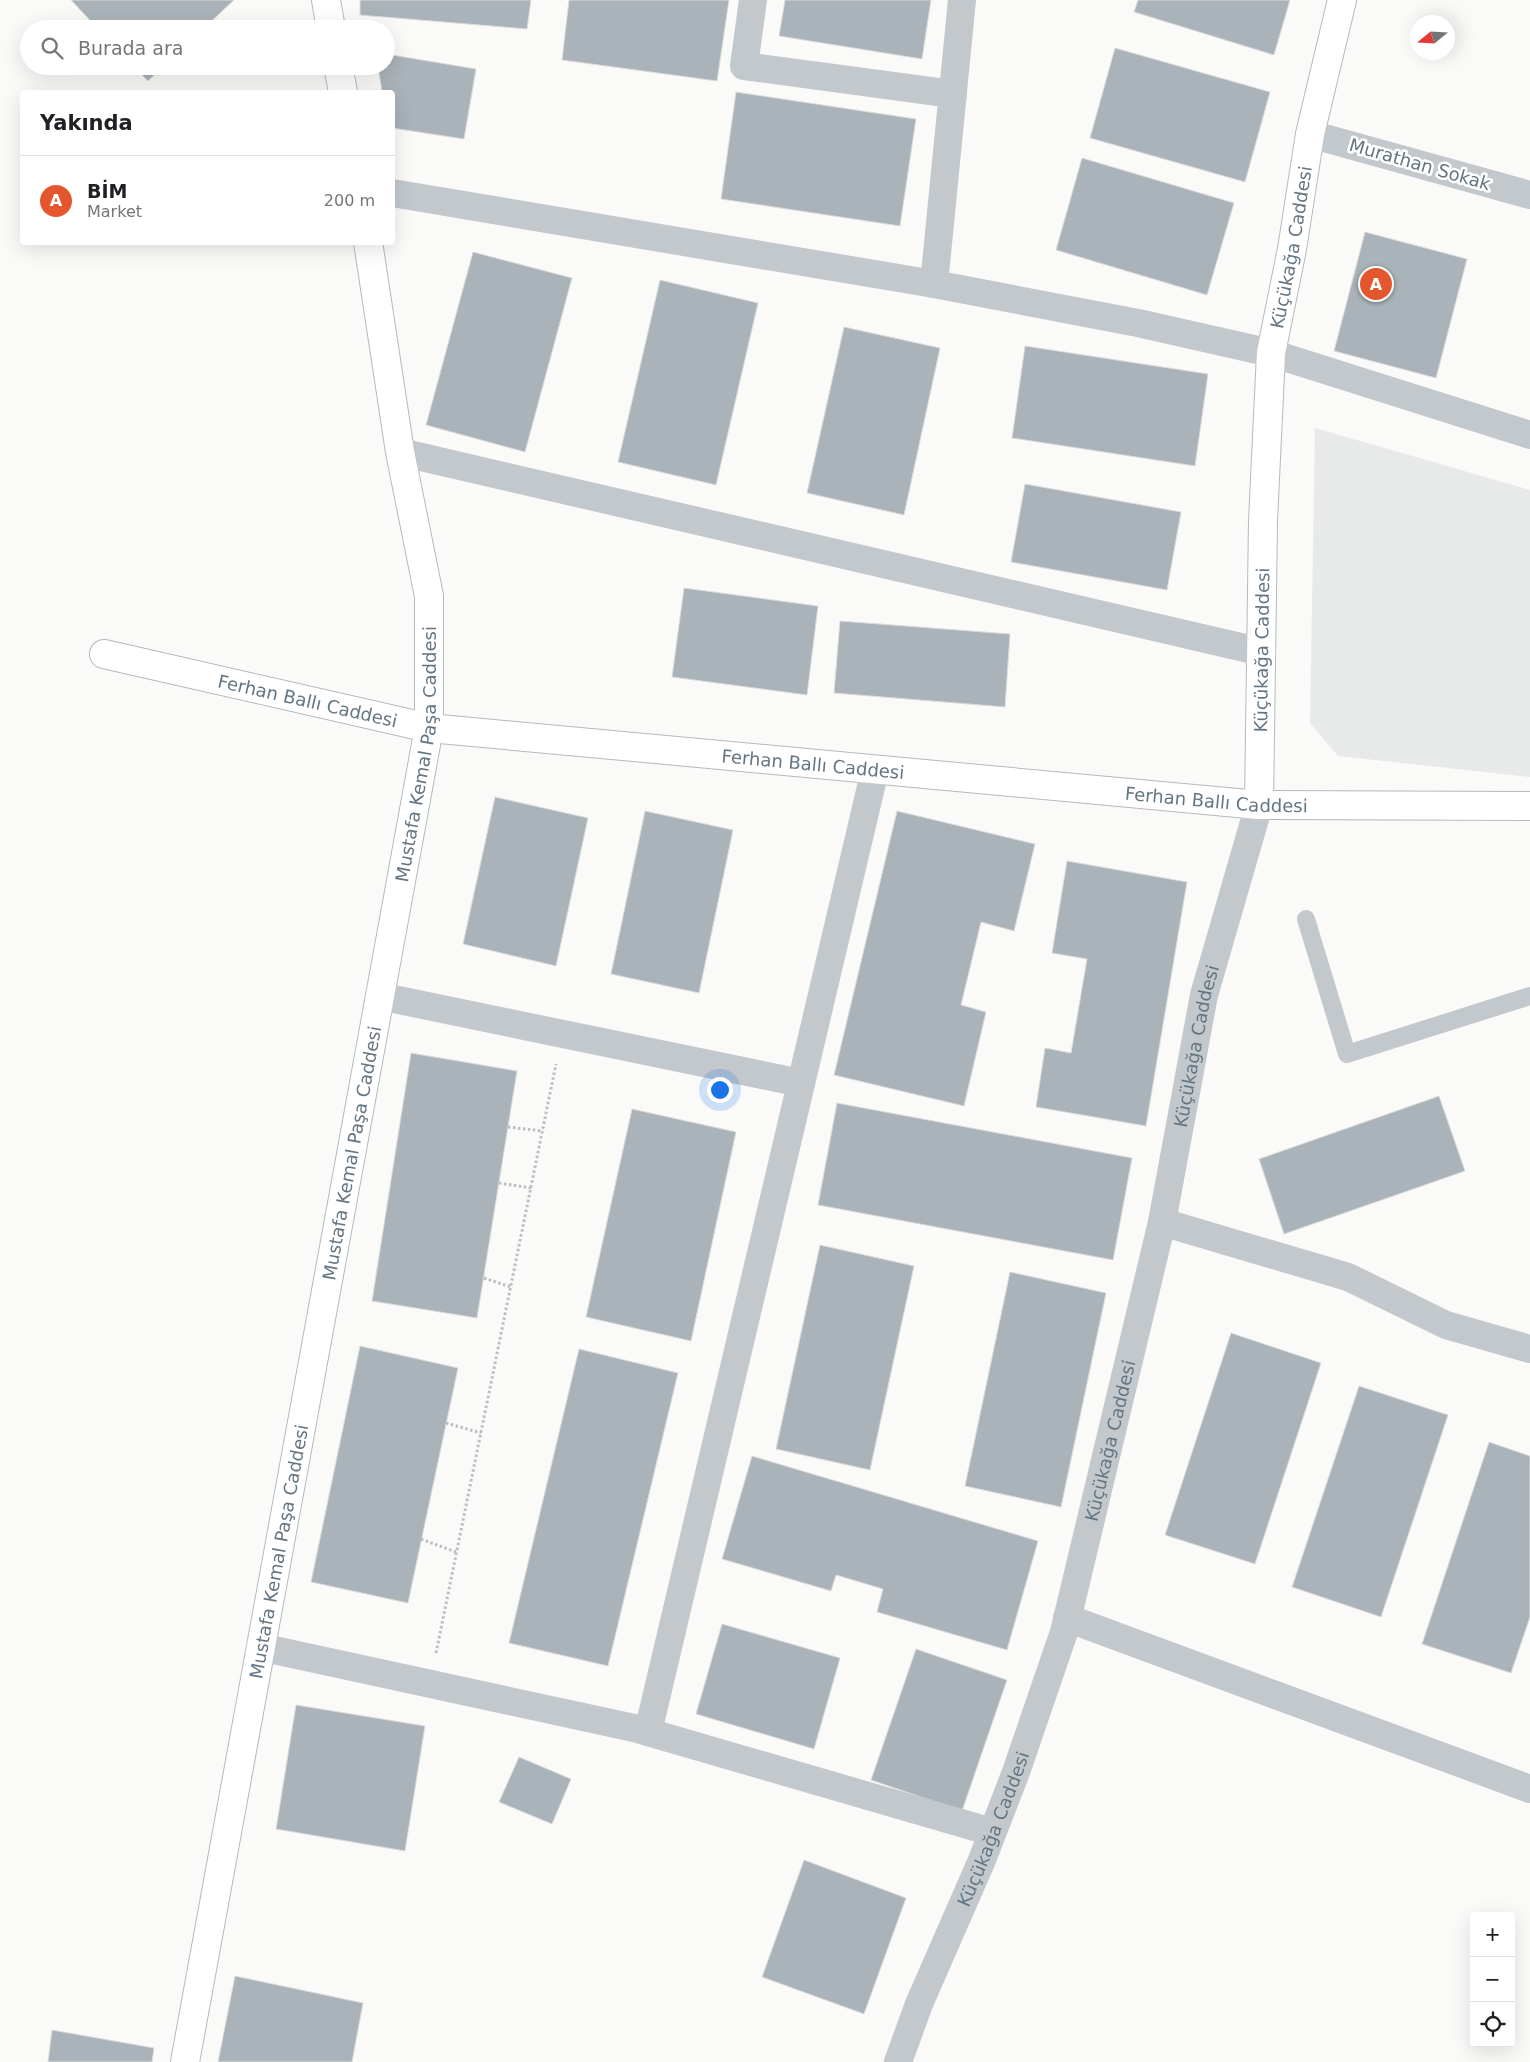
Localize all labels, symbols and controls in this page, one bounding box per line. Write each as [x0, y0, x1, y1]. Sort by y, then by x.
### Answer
north arrow [1410, 15, 1455, 60]
search box [20, 20, 395, 75]
icon: search [38, 34, 66, 62]
text: Burada ara [78, 37, 183, 59]
text: Yakında [40, 111, 133, 135]
street label: Murathan Sokak [1347, 134, 1494, 194]
street label: Küçükağa Caddesi [1266, 164, 1315, 330]
text: BİM [87, 180, 127, 202]
text: A [50, 191, 62, 210]
text: 200 m [324, 191, 375, 210]
text: Market [87, 202, 142, 221]
pin: A [1360, 265, 1392, 303]
street label: Küçükağa Caddesi [1250, 567, 1273, 733]
street label: Mustafa Kemal Paşa Caddesi [391, 626, 440, 884]
street label: Ferhan Ballı Caddesi [216, 670, 399, 731]
street label: Ferhan Ballı Caddesi [721, 745, 905, 783]
street label: Ferhan Ballı Caddesi [1124, 782, 1308, 816]
street label: Küçükağa Caddesi [1169, 962, 1223, 1129]
street label: Mustafa Kemal Paşa Caddesi [318, 1024, 385, 1282]
your location [707, 1077, 733, 1103]
street label: Küçükağa Caddesi [1080, 1358, 1139, 1523]
street label: Mustafa Kemal Paşa Caddesi [245, 1423, 312, 1680]
street label: Küçükağa Caddesi [953, 1748, 1033, 1909]
map controls [1470, 1912, 1515, 2047]
button: + [1470, 1912, 1515, 1957]
button: − [1470, 1957, 1515, 2002]
button: locate [1470, 2002, 1515, 2047]

